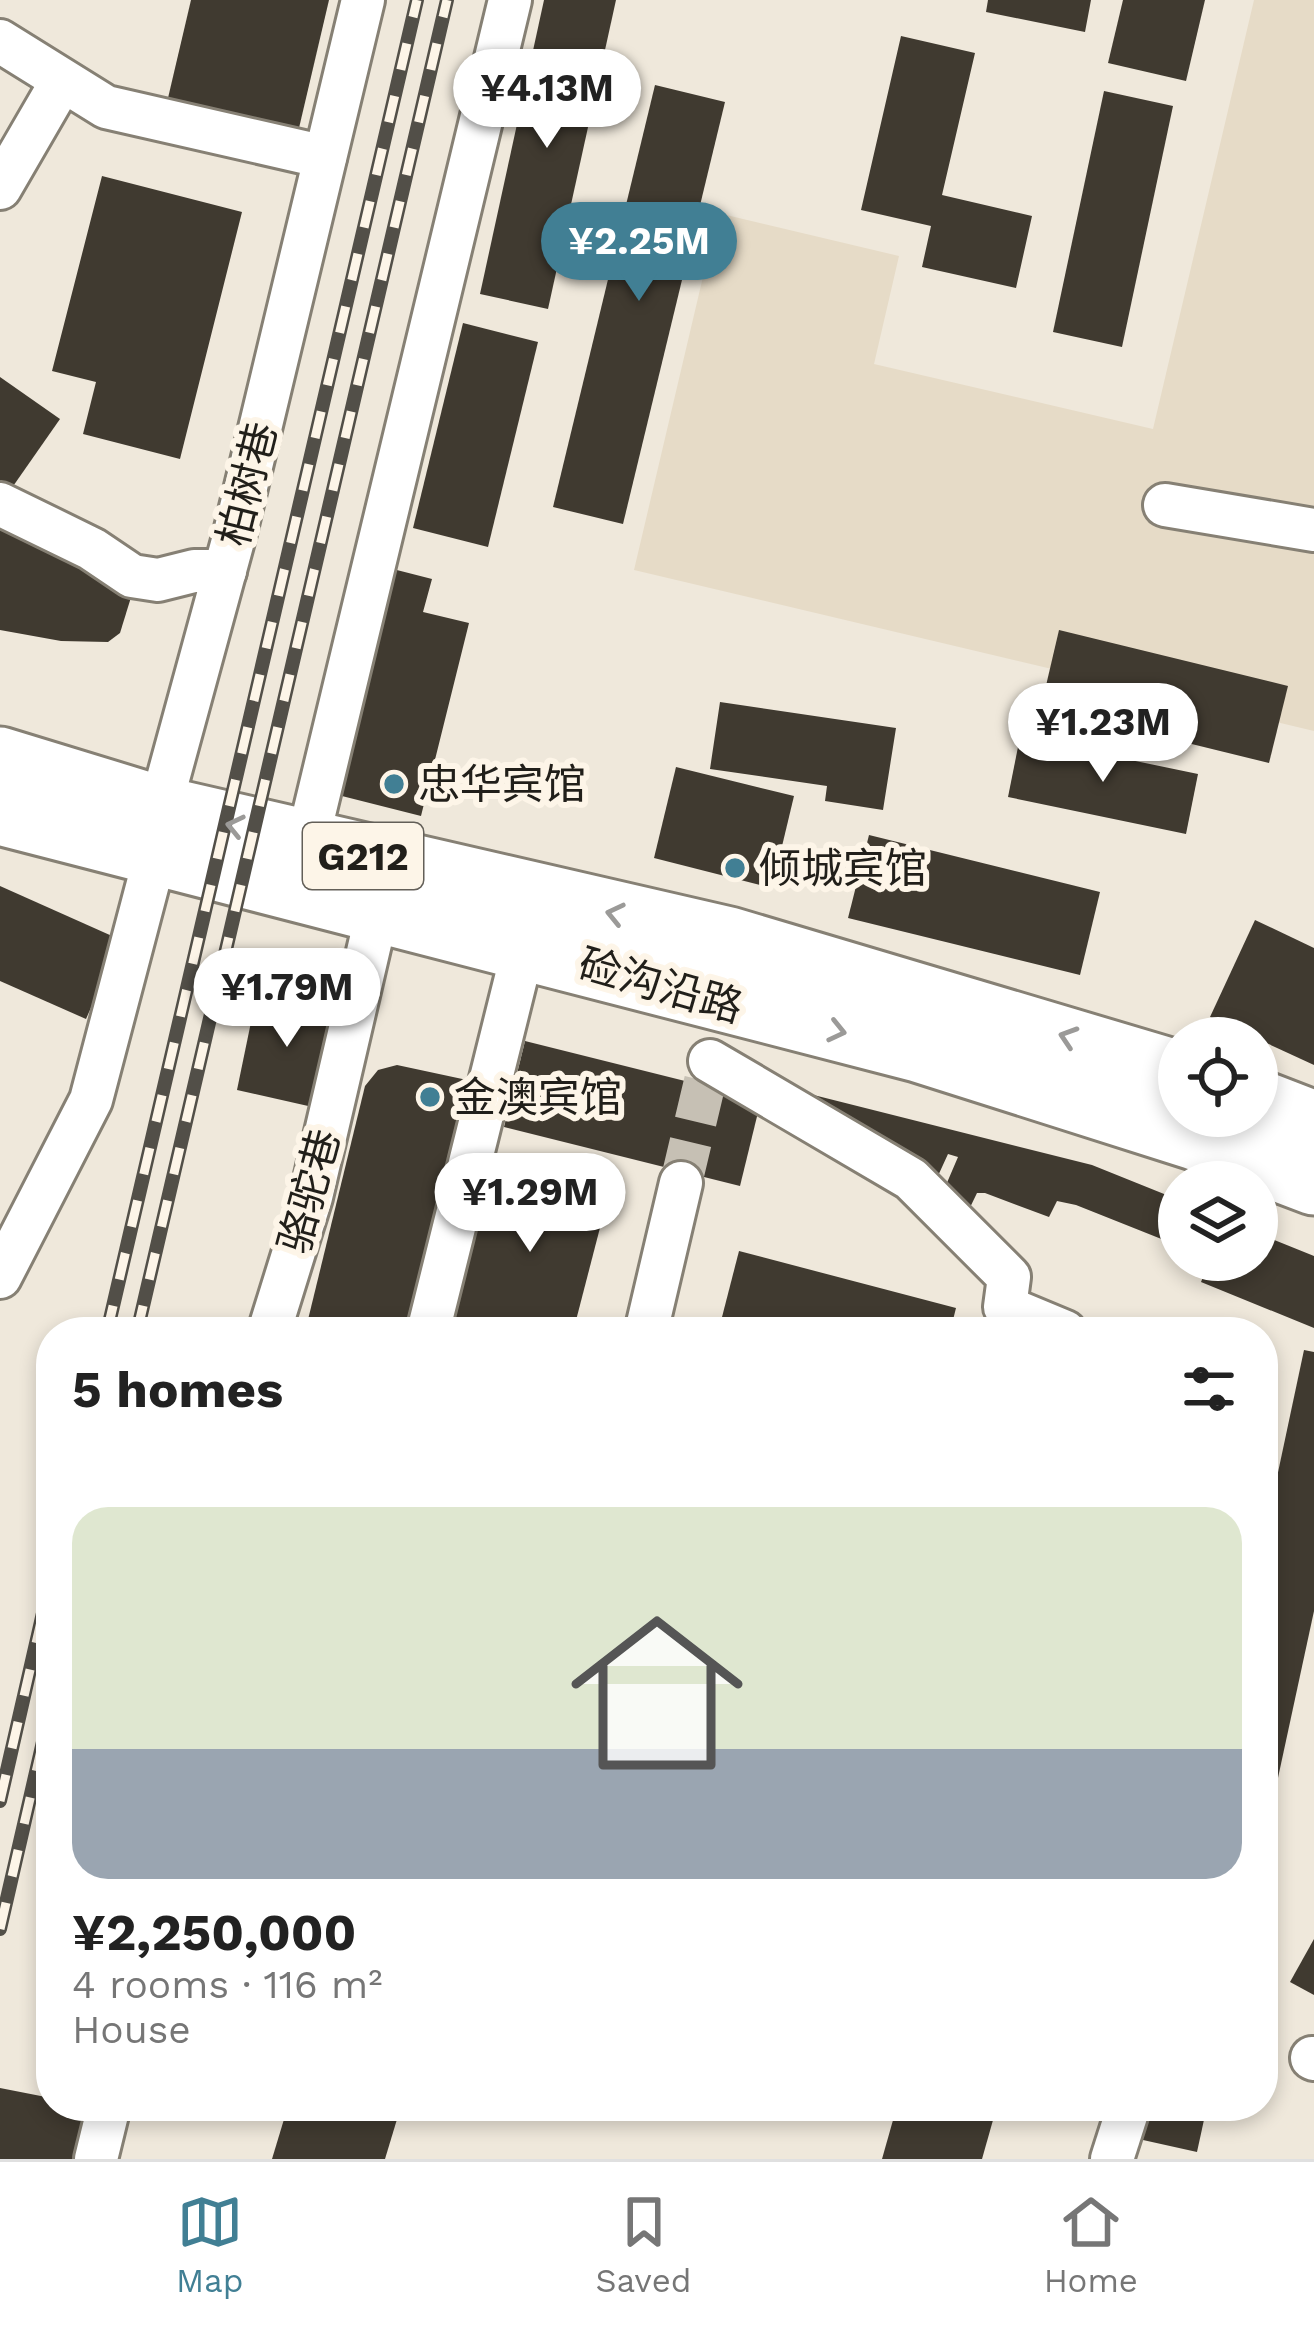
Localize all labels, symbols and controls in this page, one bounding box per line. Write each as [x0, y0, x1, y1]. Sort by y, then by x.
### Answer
pin: ¥4.13M [449, 49, 645, 151]
text: ¥4.13M [480, 65, 614, 110]
pin: ¥2.25M [541, 202, 737, 304]
text: ¥2.25M [568, 218, 710, 263]
street label: 柏树巷 [208, 417, 287, 551]
pin: ¥1.23M [1005, 683, 1201, 785]
text: ¥1.23M [1035, 699, 1171, 744]
place label: 忠华宾馆 [418, 760, 586, 809]
marker: 忠华宾馆 [381, 771, 407, 797]
one-way arrow [226, 815, 246, 840]
road number: G212 [303, 823, 423, 889]
place label: 倾城宾馆 [759, 844, 927, 893]
marker: 倾城宾馆 [722, 855, 748, 881]
one-way arrow [606, 902, 626, 927]
street label: 硷沟沿路 [573, 939, 748, 1032]
pin: ¥1.79M [189, 948, 385, 1050]
text: ¥1.79M [221, 964, 353, 1009]
one-way arrow [826, 1017, 847, 1042]
map controls [1158, 1017, 1278, 1281]
button: locate [1158, 1017, 1278, 1137]
one-way arrow [1058, 1026, 1079, 1051]
place label: 金澳宾馆 [454, 1073, 622, 1122]
marker: 金澳宾馆 [417, 1084, 443, 1110]
street label: 骆驼巷 [270, 1124, 349, 1258]
pin: ¥1.29M [432, 1153, 628, 1255]
button: layers [1158, 1161, 1278, 1281]
text: ¥1.29M [462, 1169, 598, 1214]
icon: filters [1176, 1356, 1242, 1422]
text: 5 homes [72, 1360, 283, 1419]
icon: home [549, 1585, 765, 1801]
text: ¥2,250,000 [72, 1903, 356, 1962]
text: 4 rooms · 116 m² [72, 1962, 382, 2007]
text: House [72, 2007, 191, 2052]
tab: Map [176, 2189, 243, 2300]
tab: Saved [596, 2189, 691, 2300]
tab: Home [1044, 2189, 1138, 2300]

